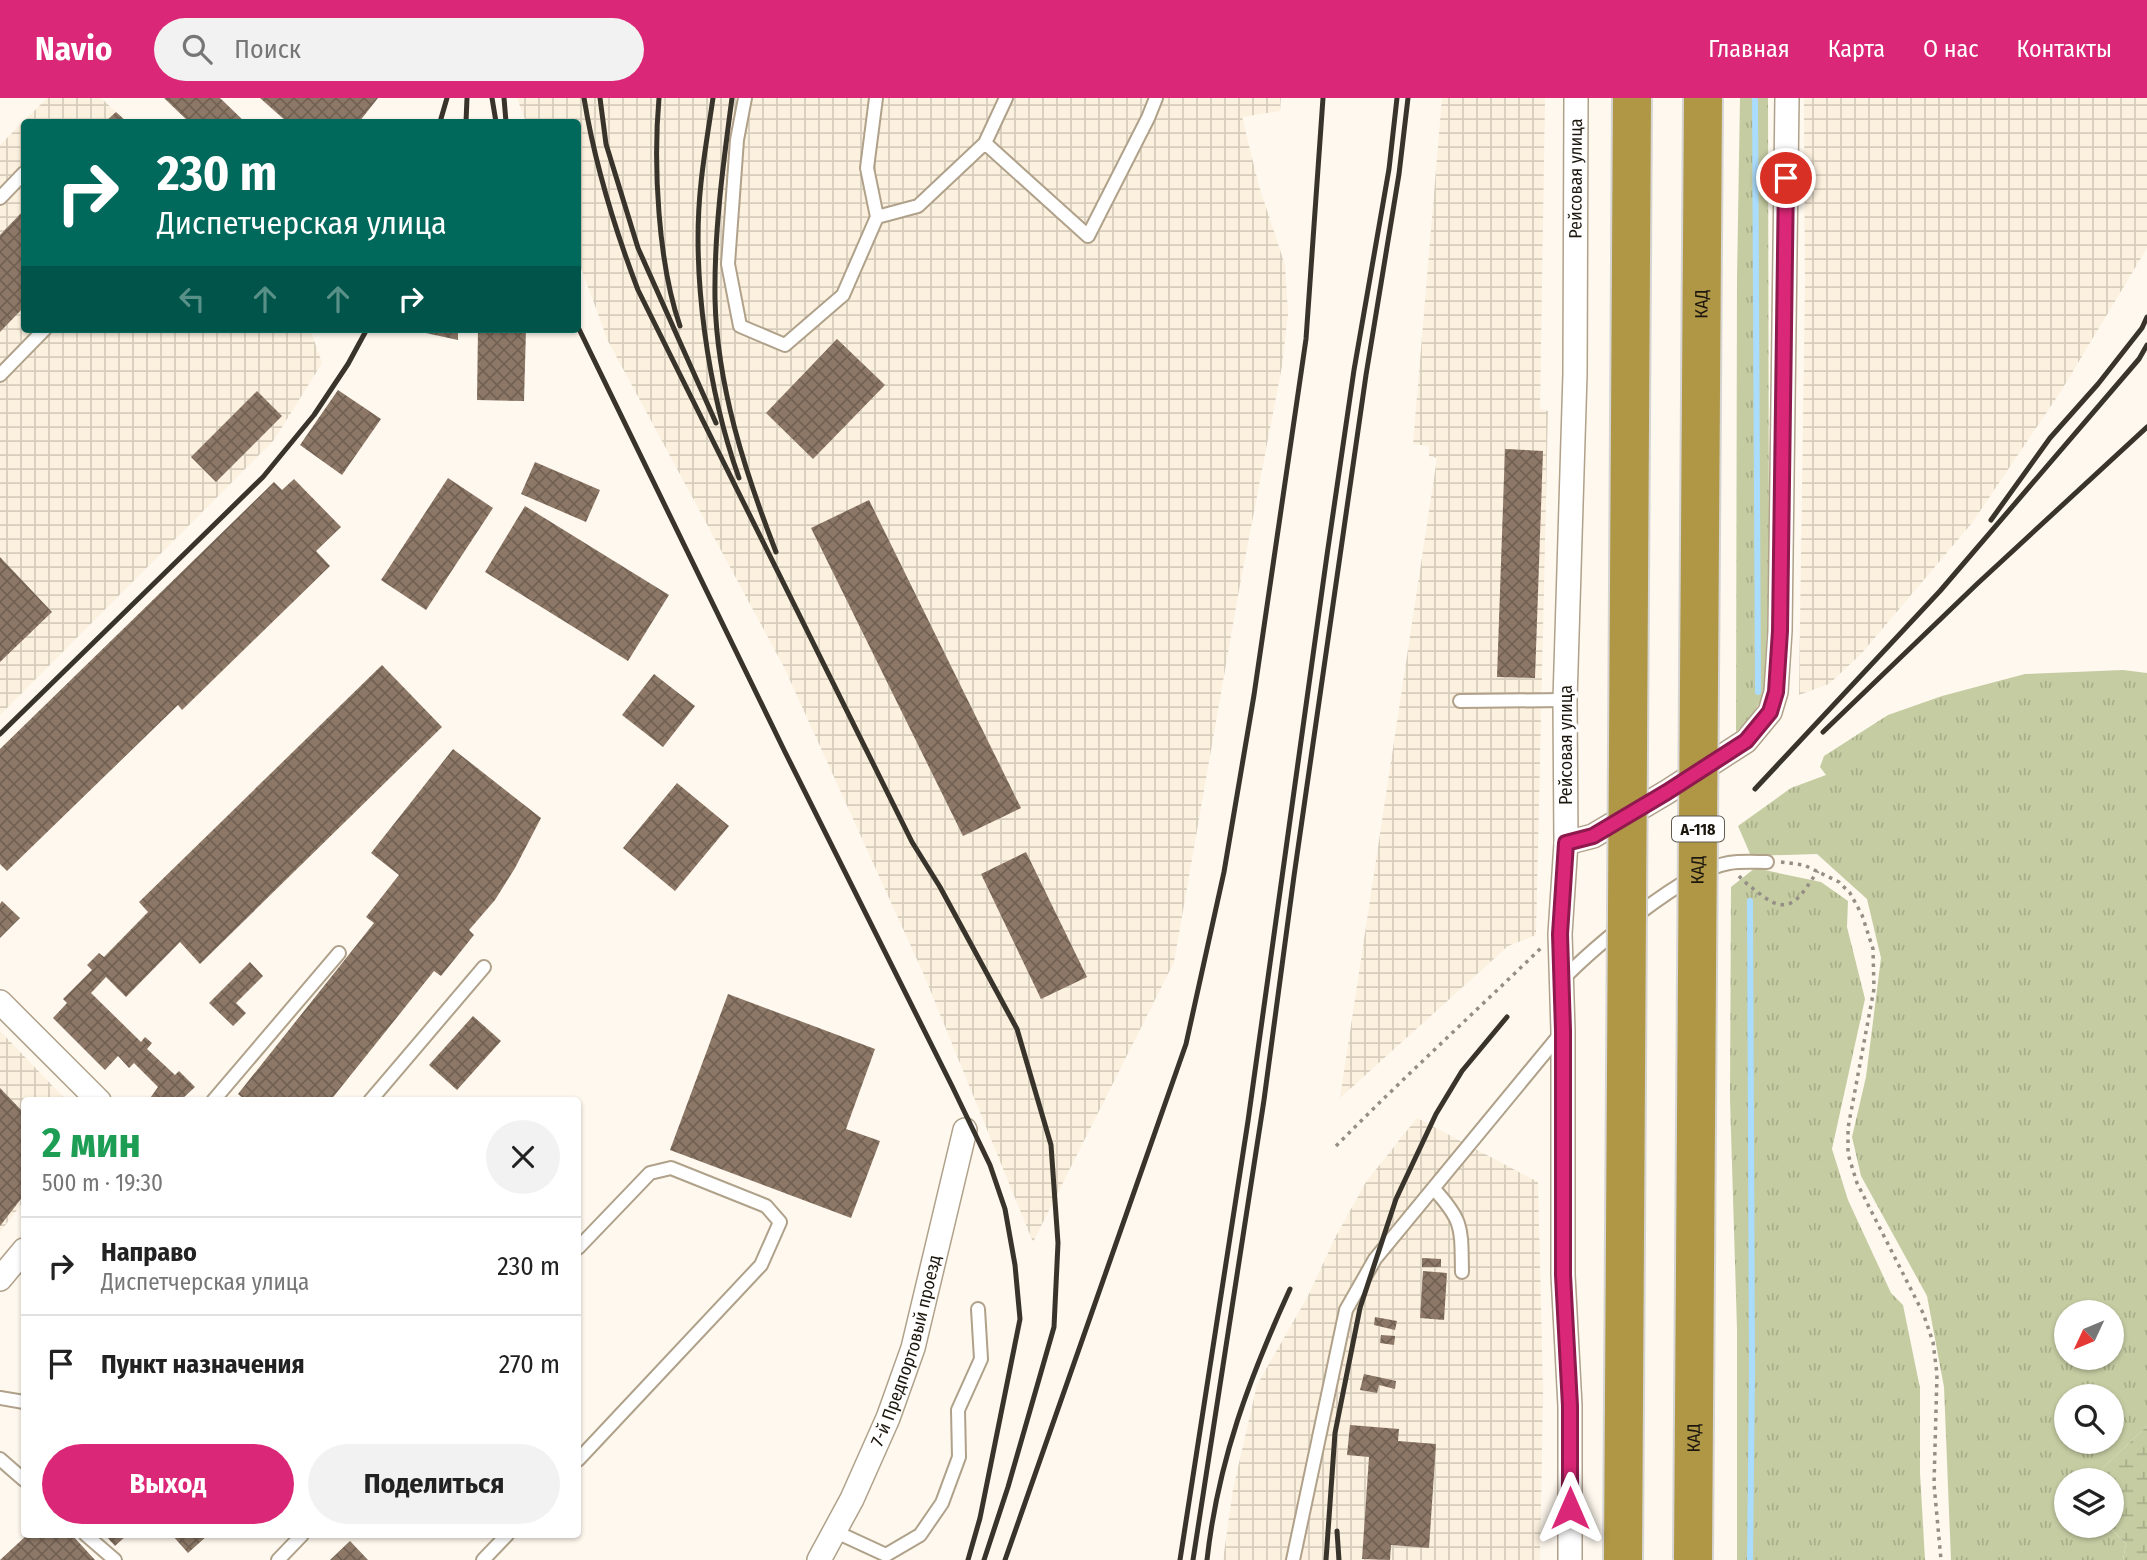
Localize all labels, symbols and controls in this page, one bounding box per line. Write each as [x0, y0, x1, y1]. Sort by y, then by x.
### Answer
search box [154, 18, 644, 81]
text: Navio [35, 29, 112, 69]
icon: search [178, 30, 216, 68]
text: Поиск [234, 34, 301, 65]
text: Главная [1708, 35, 1790, 63]
text: Карта [1828, 35, 1885, 63]
text: О нас [1923, 35, 1978, 63]
text: Контакты [2016, 35, 2112, 63]
street label: Рейсовая улица [1564, 118, 1587, 239]
text: 230 m [157, 144, 277, 203]
icon: right [42, 147, 133, 238]
pin [1756, 148, 1816, 208]
icon: arrive [1767, 159, 1805, 197]
text: Диспетчерская улица [157, 204, 447, 242]
icon: left [173, 280, 211, 318]
icon: ahead [246, 280, 284, 318]
icon: ahead [319, 280, 357, 318]
icon: right [392, 280, 430, 318]
street label: КАД [1690, 289, 1713, 319]
street label: Рейсовая улица [1555, 685, 1577, 805]
road number: А-118 [1672, 816, 1724, 842]
street label: КАД [1687, 855, 1709, 885]
text: 2 мин [42, 1118, 141, 1168]
button: close [486, 1120, 560, 1194]
text: 500 m · 19:30 [42, 1169, 163, 1197]
text: Направо [101, 1237, 197, 1268]
icon: right [42, 1247, 80, 1285]
text: 230 m [497, 1251, 560, 1282]
street label: 7-й Предпортовый проезд [866, 1253, 946, 1450]
text: Диспетчерская улица [101, 1268, 309, 1296]
north arrow [2054, 1300, 2124, 1370]
map controls [2054, 1300, 2124, 1538]
icon: arrive [42, 1345, 80, 1383]
text: Пункт назначения [101, 1349, 305, 1380]
text: 270 m [499, 1349, 560, 1380]
button: search [2054, 1384, 2124, 1454]
street label: КАД [1683, 1423, 1705, 1453]
button: Выход [42, 1444, 294, 1524]
button: Поделиться [308, 1444, 560, 1524]
button: layers [2054, 1468, 2124, 1538]
position arrow [1533, 1471, 1607, 1545]

